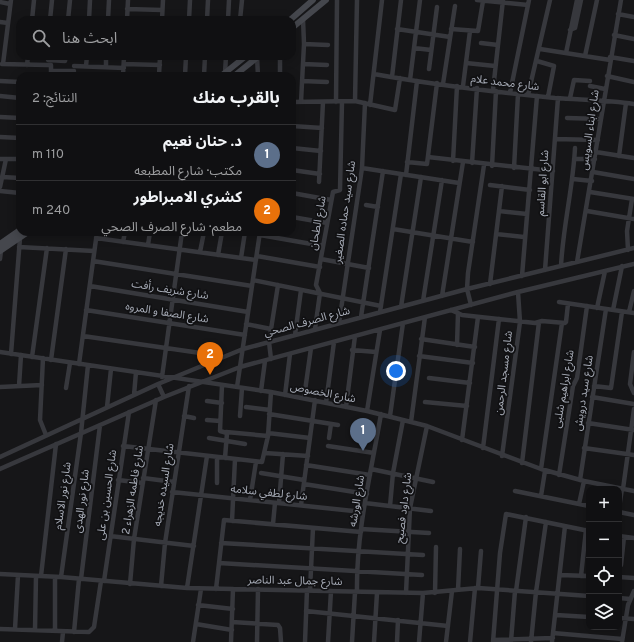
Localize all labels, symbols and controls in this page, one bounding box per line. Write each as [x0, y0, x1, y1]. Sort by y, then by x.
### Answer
search box [16, 16, 296, 60]
icon: search [30, 27, 52, 49]
text: ابحث هنا [62, 30, 117, 49]
street label: شارع محمد علام [470, 72, 540, 94]
text: بالقرب منك [193, 88, 280, 110]
street label: شارع ابناء السويس [577, 89, 603, 171]
text: النتائج: 2 [32, 91, 77, 107]
text: د. حنان نعيم [163, 133, 242, 152]
text: 110 m [32, 147, 64, 163]
text: 1 [264, 147, 270, 163]
street label: شارع ابو القاسم [534, 149, 553, 217]
street label: شارع سيد حماده الصغير [331, 159, 359, 265]
text: مكتب · شارع المطبعه [134, 164, 242, 180]
text: كشري الامبراطور [134, 189, 242, 208]
street label: شارع الطحان [306, 194, 330, 251]
text: 240 m [32, 203, 70, 219]
text: 2 [263, 203, 271, 219]
text: مطعم · شارع الصرف الصحي [101, 220, 242, 236]
street label: شارع شريف رأفت [130, 277, 210, 303]
street label: شارع الصفا و المروه [124, 299, 210, 327]
street label: شارع الصرف الصحي [262, 304, 352, 342]
street label: شارع مسجد الرحمن [492, 330, 516, 416]
pin: 2 [197, 342, 223, 375]
street label: شارع ابراهيم شلبى [550, 348, 579, 429]
street label: شارع سيد درويش [571, 354, 597, 432]
your location [386, 361, 406, 381]
street label: شارع الخصوص [289, 380, 357, 406]
pin: 1 [350, 418, 376, 451]
street label: شارع السيده خديجه [151, 442, 178, 527]
street label: شارع فاطمه الزهراء 2 [119, 444, 147, 536]
street label: شارع الحسين بن على [94, 449, 120, 541]
street label: شارع نور الاسلام [51, 461, 75, 531]
street label: شارع نور الهدى [71, 468, 93, 534]
street label: شارع داود فصيح [393, 471, 415, 544]
street label: شارع الورشه [346, 474, 368, 528]
street label: شارع لطفي سلامه [230, 482, 308, 506]
map controls [586, 486, 622, 630]
button: + [586, 486, 622, 522]
button: − [586, 522, 622, 558]
button: locate [586, 558, 622, 594]
street label: شارع جمال عبد الناصر [246, 573, 343, 589]
button: layers [586, 594, 622, 630]

